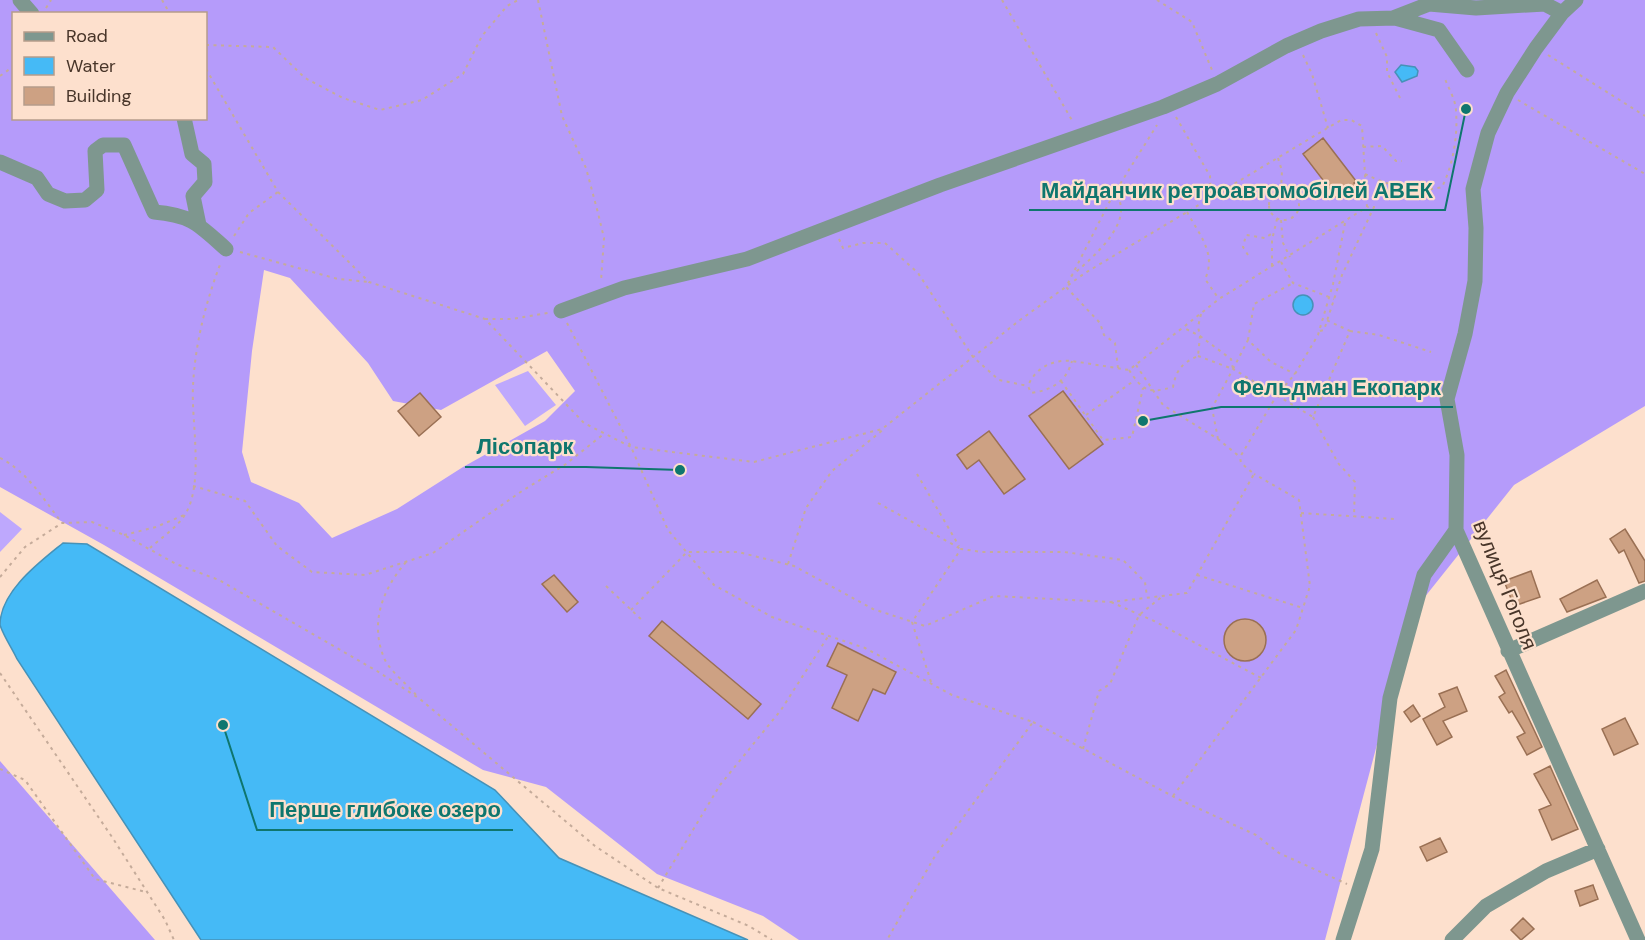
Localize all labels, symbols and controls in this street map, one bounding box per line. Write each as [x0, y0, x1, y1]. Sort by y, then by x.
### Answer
legend [12, 12, 207, 120]
text: Road [66, 24, 108, 48]
text: Water [66, 54, 116, 78]
text: Building [66, 84, 131, 108]
callout: Майданчик ретроавтомобілей АВЕК [1029, 170, 1445, 210]
text: Майданчик ретроавтомобілей АВЕК [1041, 176, 1434, 205]
callout: Фельдман Екопарк [1221, 367, 1453, 407]
text: Фельдман Екопарк [1233, 373, 1442, 402]
callout: Лісопарк [465, 427, 586, 467]
text: Лісопарк [476, 432, 575, 461]
street label: вулиця Гоголя [1466, 516, 1544, 654]
callout: Перше глибоке озеро [257, 790, 513, 830]
text: Перше глибоке озеро [269, 795, 501, 824]

